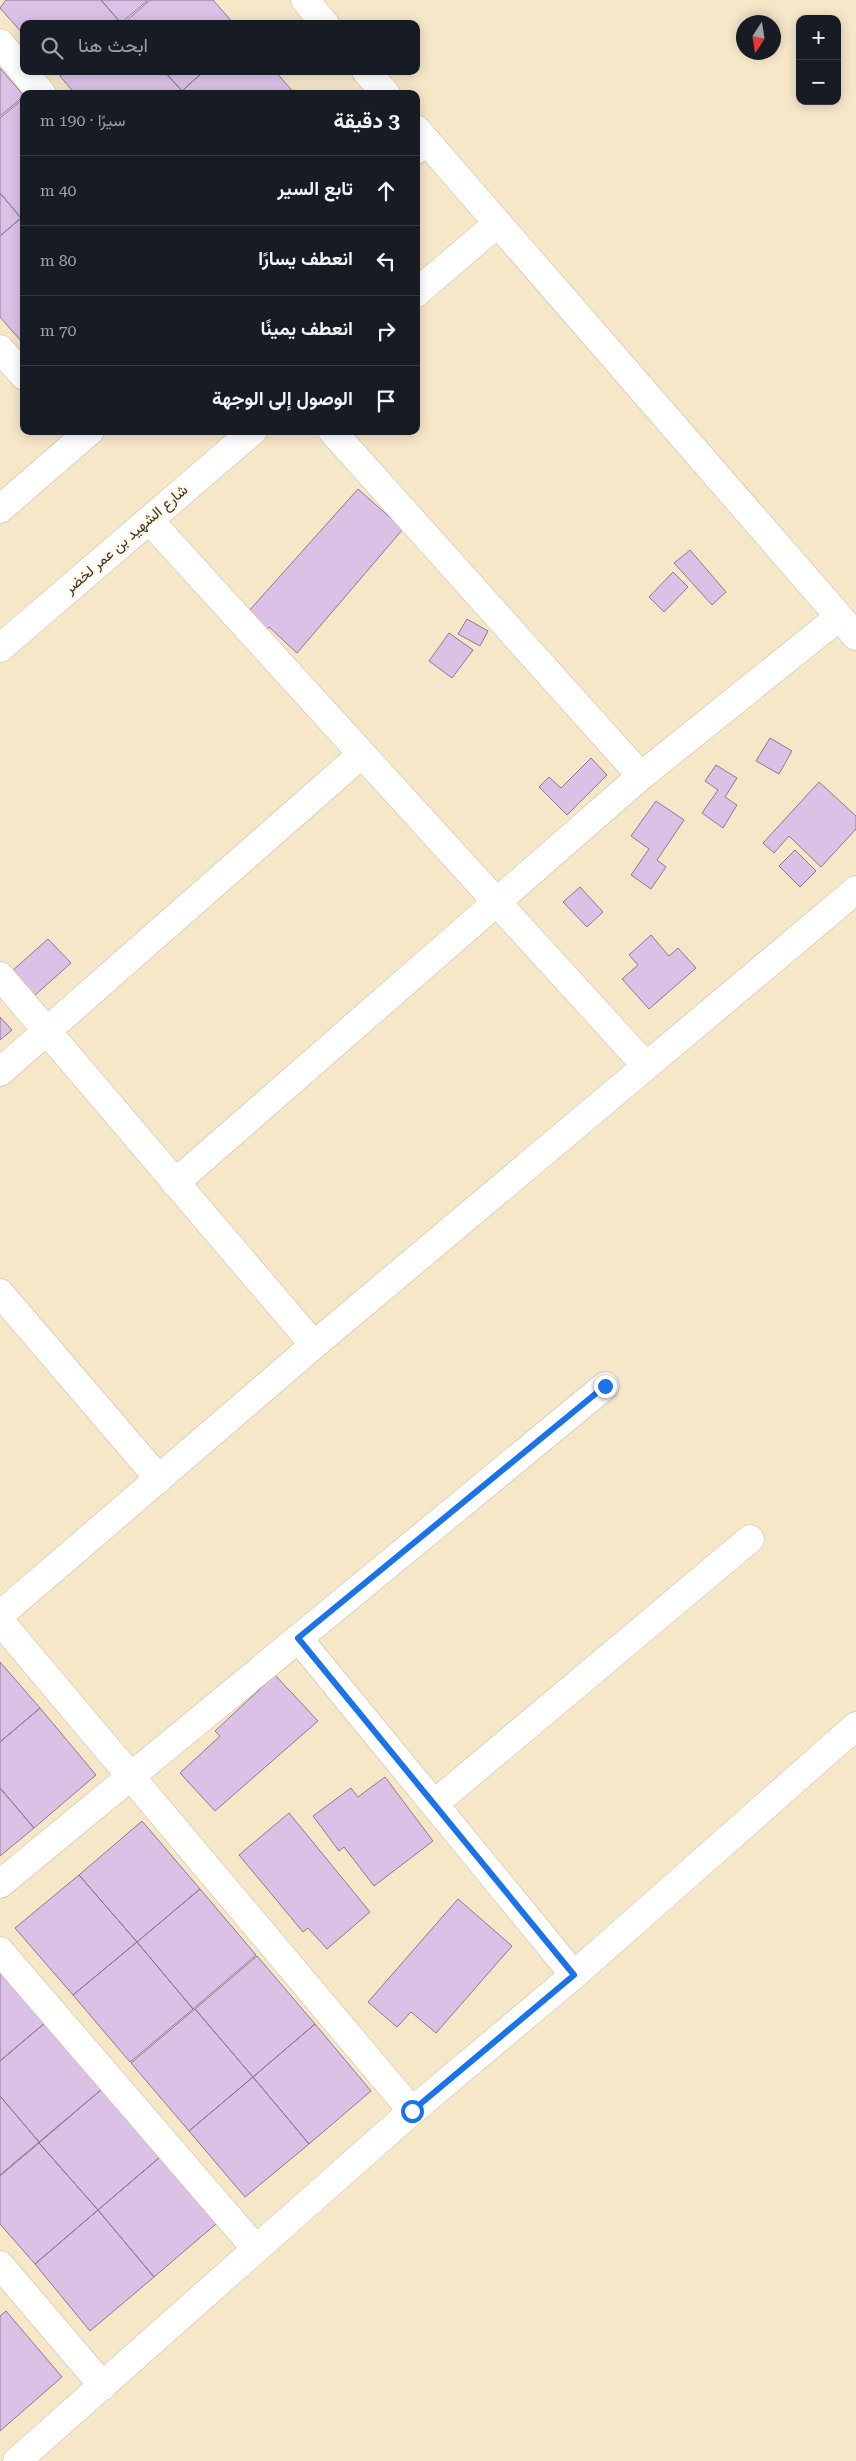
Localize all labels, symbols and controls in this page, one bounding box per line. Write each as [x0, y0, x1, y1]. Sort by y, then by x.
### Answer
north arrow [736, 15, 781, 60]
map controls [796, 15, 841, 105]
button: + [796, 15, 841, 60]
search box [20, 20, 420, 75]
icon: search [38, 34, 66, 62]
text: ابحث هنا [78, 34, 148, 57]
button: − [796, 60, 841, 105]
text: 3 دقيقة [333, 109, 400, 133]
text: سيرًا · 190 m [40, 111, 125, 130]
text: تابع السير [277, 177, 353, 200]
icon: ahead [372, 177, 400, 205]
text: 40 m [40, 181, 77, 200]
text: انعطف يسارًا [258, 247, 353, 270]
icon: left [372, 247, 400, 275]
text: 80 m [40, 251, 77, 270]
text: انعطف يمينًا [261, 317, 353, 340]
icon: right [372, 317, 400, 345]
text: 70 m [40, 321, 77, 340]
text: الوصول إلى الوجهة [212, 387, 353, 410]
icon: arrive [372, 387, 400, 415]
street label: شارع الشهيد بن عمر لخضر [60, 480, 193, 600]
route end [594, 1375, 617, 1398]
route start [401, 2100, 424, 2123]

